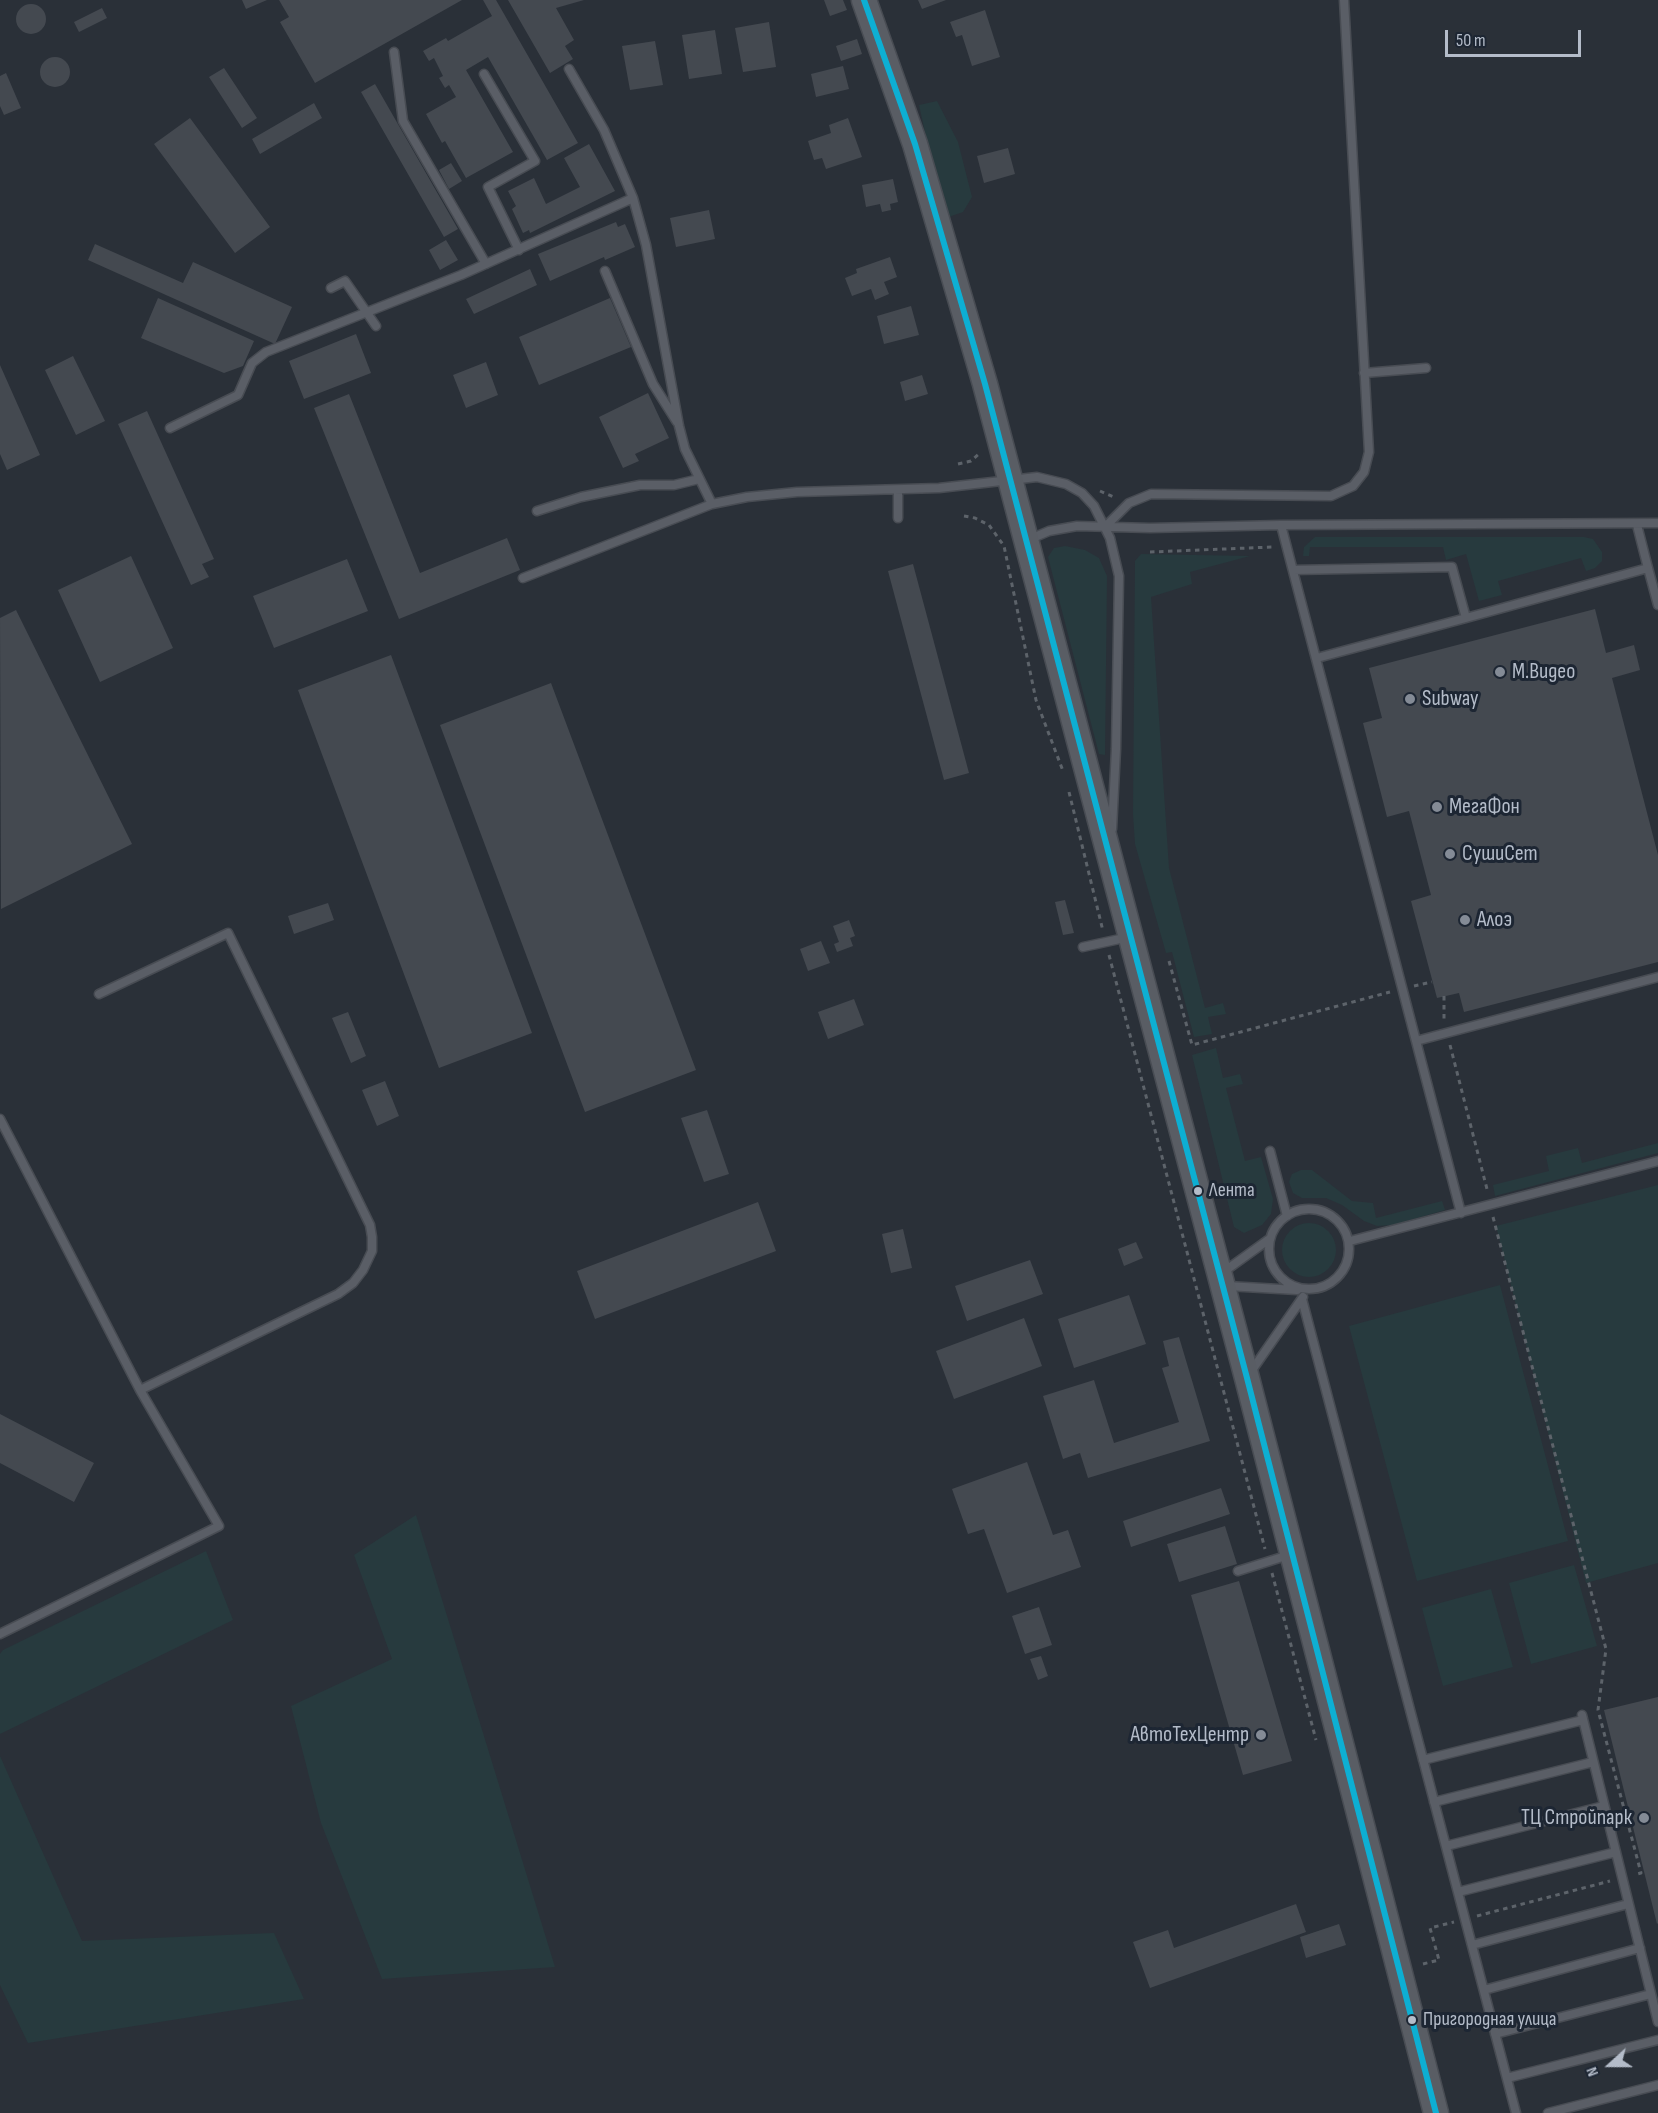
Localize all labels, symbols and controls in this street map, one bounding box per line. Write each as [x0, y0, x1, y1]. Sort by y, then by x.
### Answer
scale bar [1448, 18, 1584, 56]
text: 50 m [1456, 30, 1486, 51]
place label: М.Видео [1512, 659, 1575, 685]
marker: М.Видео [1493, 665, 1507, 679]
place label: Subway [1422, 686, 1479, 712]
marker: Subway [1403, 692, 1417, 706]
place label: МегаФон [1449, 794, 1520, 820]
marker: МегаФон [1430, 800, 1444, 814]
place label: СушиСет [1462, 841, 1538, 867]
marker: СушиСет [1443, 847, 1457, 861]
place label: Алоэ [1477, 907, 1512, 933]
marker: Алоэ [1458, 913, 1472, 927]
place label: Лента [1209, 1179, 1255, 1203]
marker: Лента [1192, 1185, 1204, 1197]
place label: АвтоТехЦентр [1131, 1722, 1249, 1748]
marker: АвтоТехЦентр [1254, 1728, 1268, 1742]
place label: ТЦ Стройпарк [1521, 1805, 1632, 1831]
marker: ТЦ Стройпарк [1637, 1811, 1651, 1825]
place label: Пригородная улица [1423, 2008, 1556, 2032]
marker: Пригородная улица [1406, 2014, 1418, 2026]
north arrow [1580, 2035, 1640, 2095]
text: N [1582, 2064, 1603, 2079]

